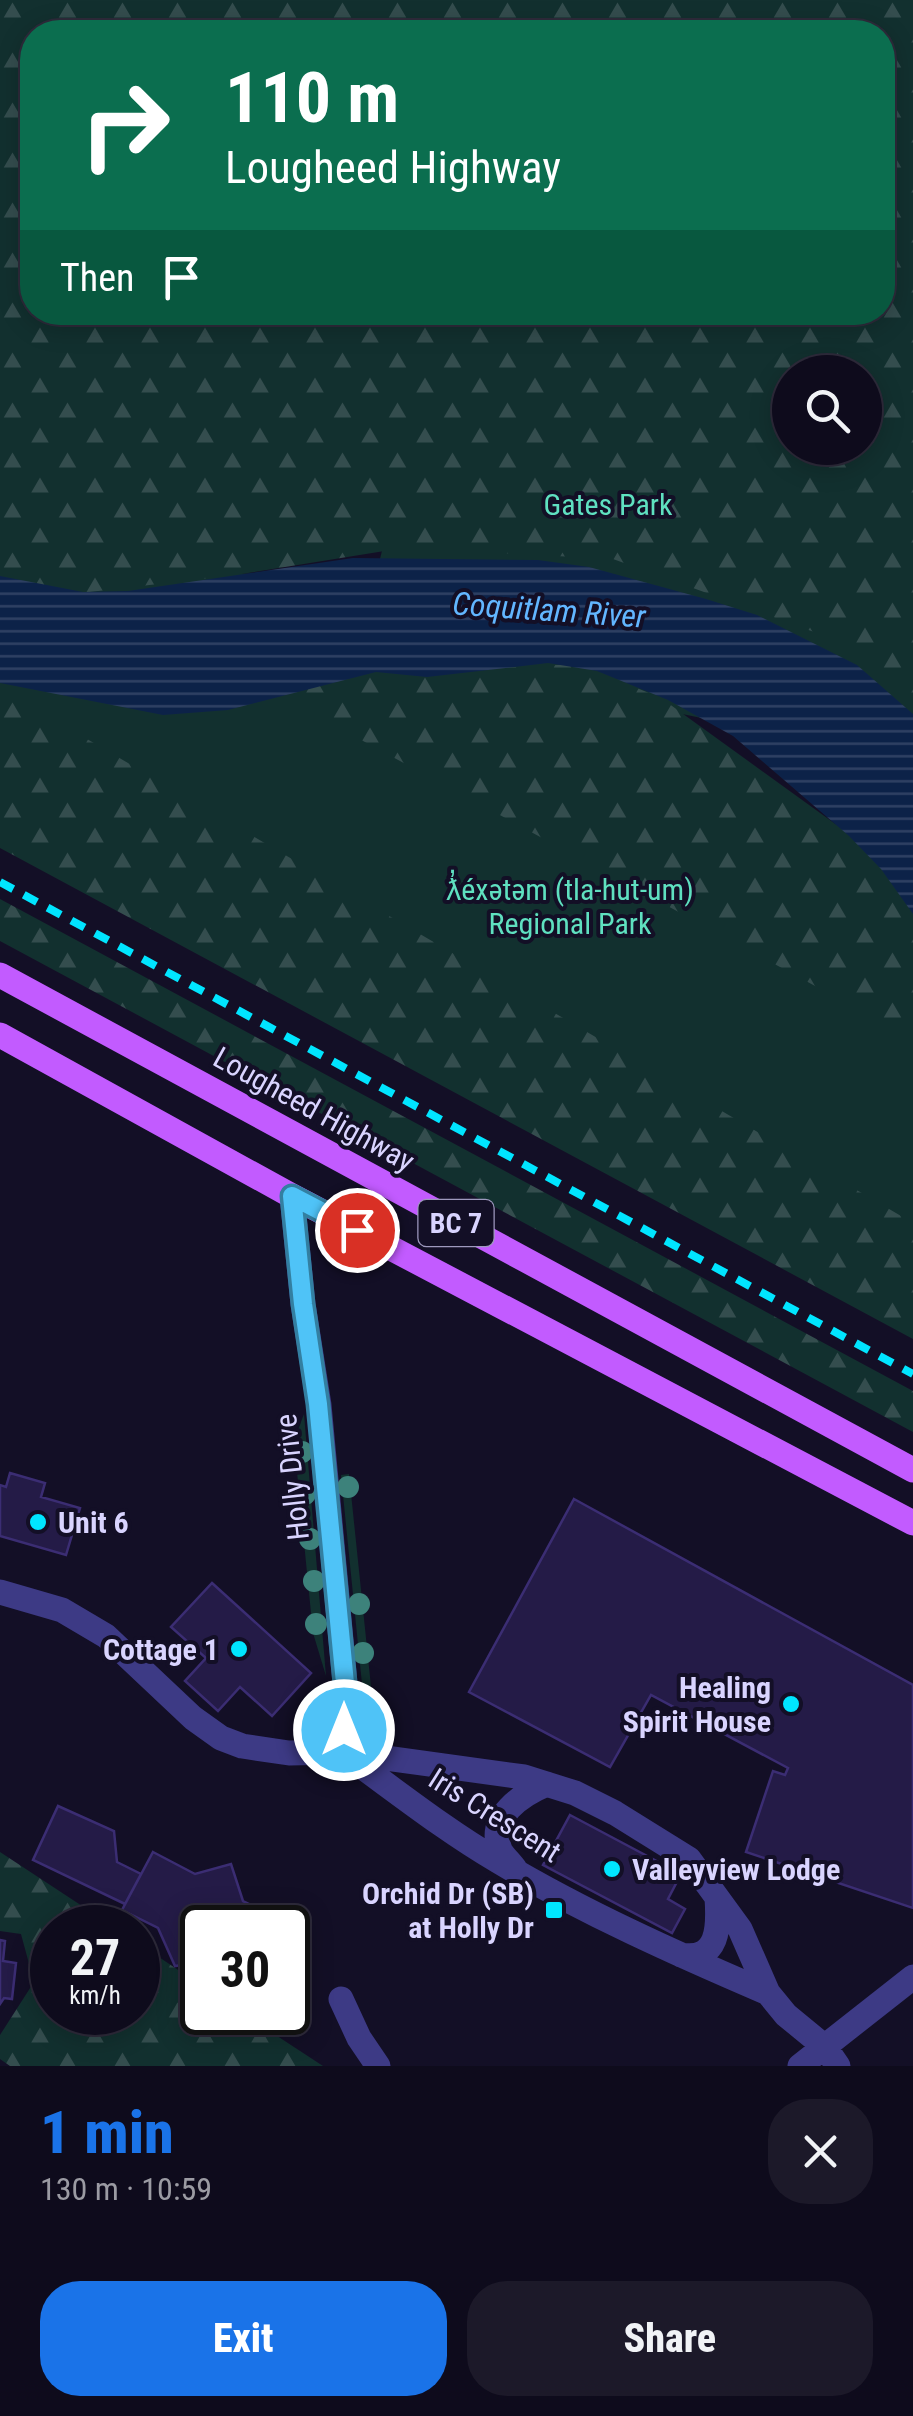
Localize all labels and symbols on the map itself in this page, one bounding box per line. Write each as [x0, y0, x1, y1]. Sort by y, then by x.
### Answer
park label: Gates Park [543, 487, 673, 522]
water label: Coquitlam River [451, 584, 648, 636]
park label: ƛ̓éxətəm (tla-hut-um) Regional Park [446, 869, 694, 941]
street label: Lougheed Highway [208, 1039, 420, 1179]
pin [315, 1188, 400, 1273]
road number: BC 7 [418, 1200, 494, 1246]
street label: Holly Drive [268, 1412, 316, 1542]
place label: Unit 6 [58, 1505, 129, 1540]
marker: Unit 6 [27, 1511, 49, 1533]
place label: Cottage 1 [103, 1632, 219, 1667]
marker: Cottage 1 [228, 1638, 250, 1660]
place label: Healing Spirit House [623, 1670, 771, 1739]
position arrow [292, 1678, 396, 1782]
marker: Healing Spirit House [780, 1693, 802, 1715]
street label: Iris Crescent [423, 1761, 567, 1869]
place label: Valleyview Lodge [632, 1852, 840, 1887]
marker: Valleyview Lodge [601, 1858, 623, 1880]
place label: Orchid Dr (SB) at Holly Dr [362, 1876, 534, 1945]
marker: Orchid Dr (SB) at Holly Dr [543, 1899, 565, 1921]
speed limit sign: 30 [180, 1905, 310, 2035]

